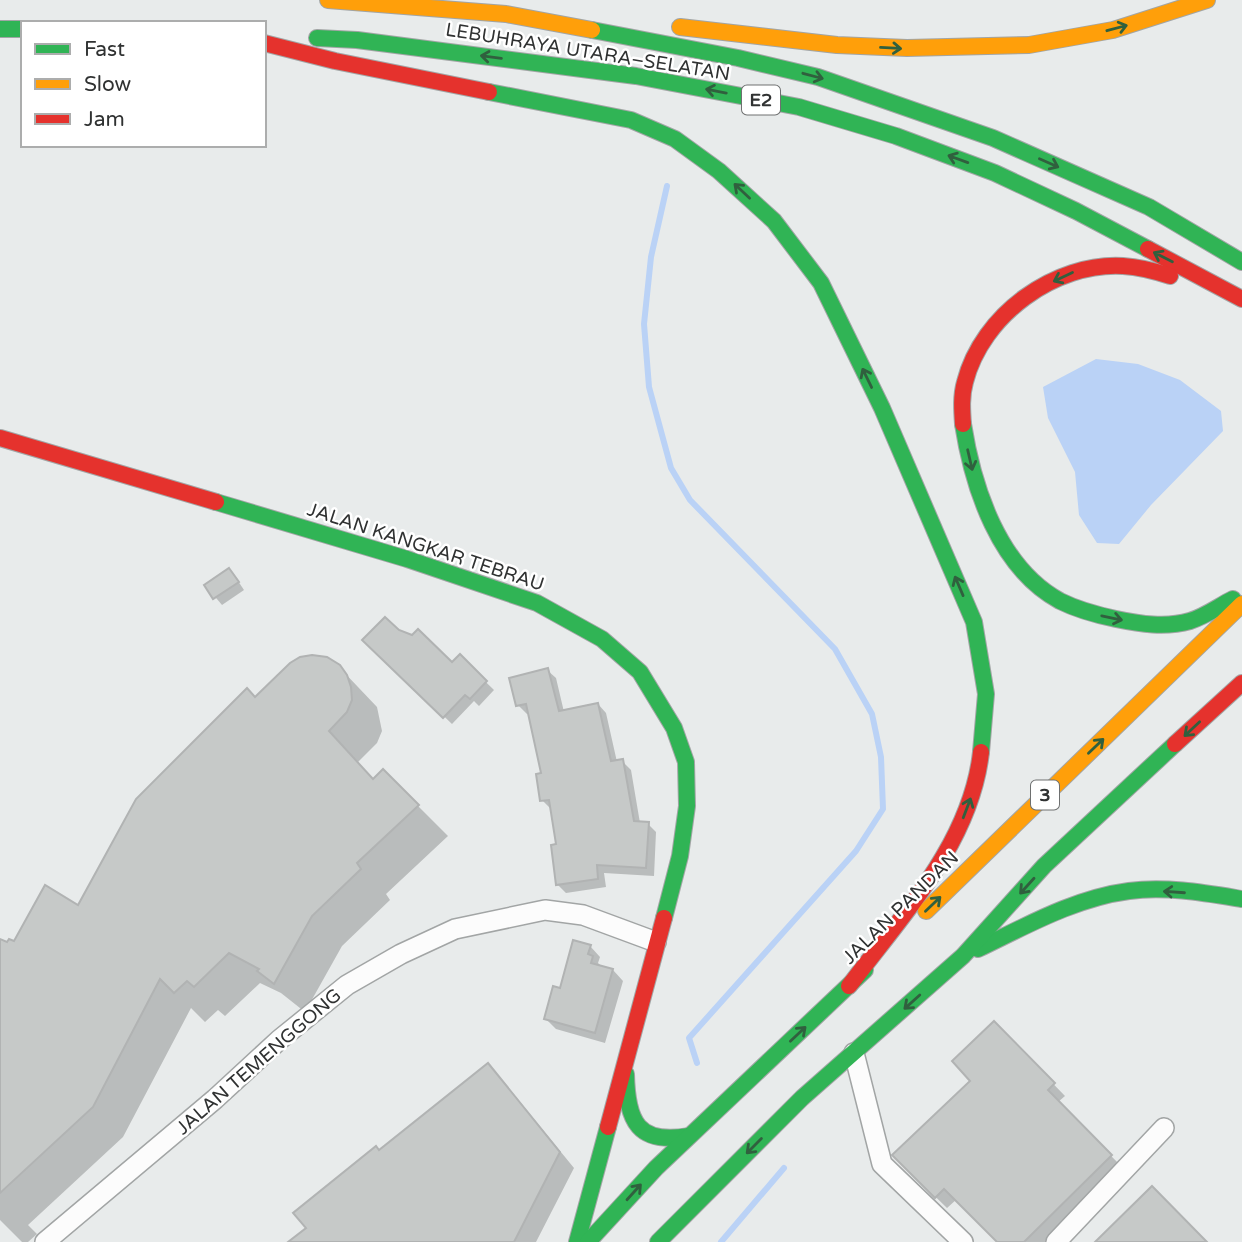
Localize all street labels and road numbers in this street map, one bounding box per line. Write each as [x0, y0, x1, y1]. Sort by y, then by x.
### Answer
street label: LEBUHRAYA UTARA–SELATAN [444, 19, 732, 85]
road number: E2 [742, 86, 780, 114]
street label: JALAN KANGKAR TEBRAU [304, 498, 547, 596]
road number: 3 [1031, 780, 1059, 810]
street label: JALAN PANDAN [838, 847, 963, 969]
street label: JALAN TEMENGGONG [172, 984, 346, 1139]

